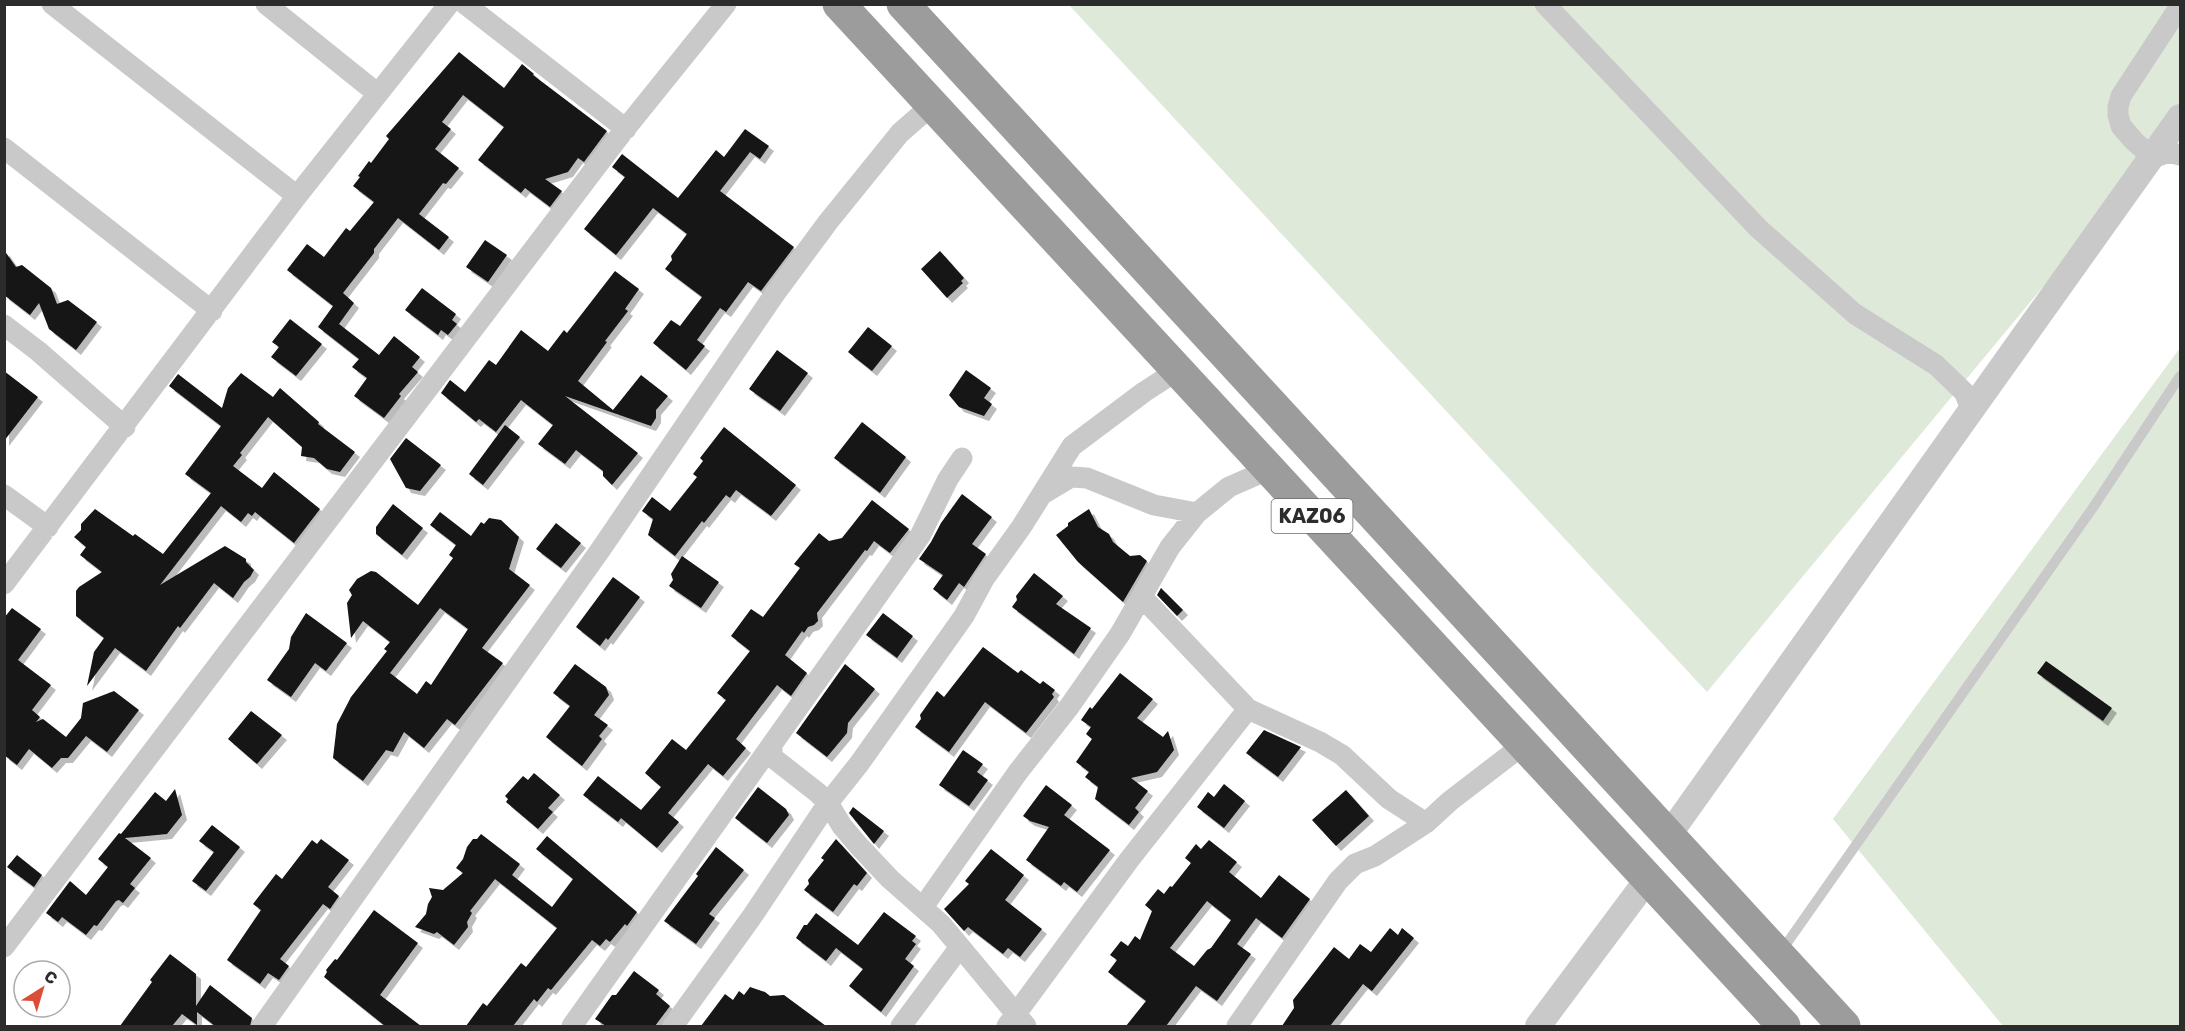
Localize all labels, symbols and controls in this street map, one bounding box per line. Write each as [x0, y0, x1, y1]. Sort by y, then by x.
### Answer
road number: KАZ06 [1272, 499, 1352, 533]
north arrow [12, 959, 72, 1019]
text: С [41, 966, 61, 988]

